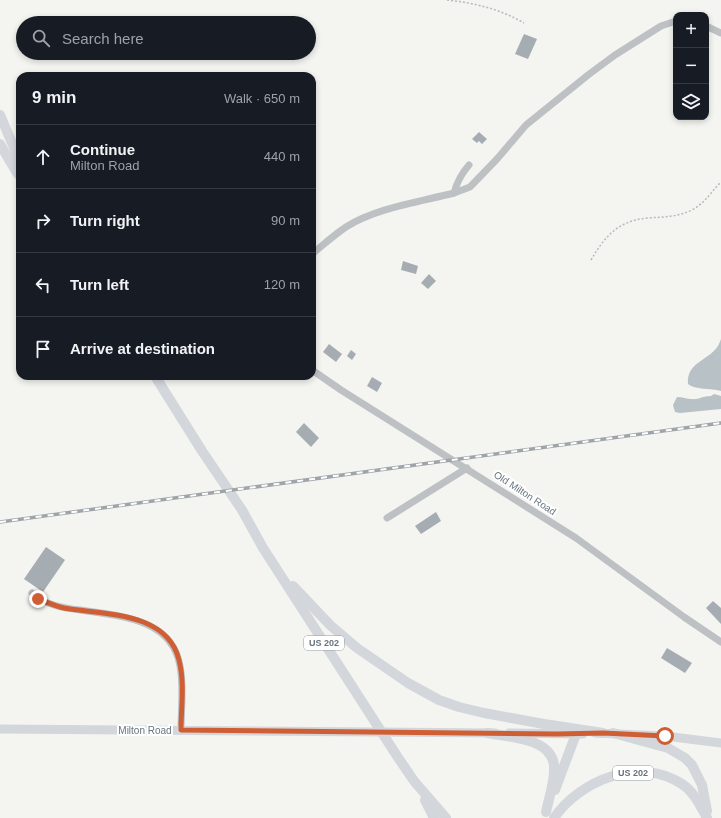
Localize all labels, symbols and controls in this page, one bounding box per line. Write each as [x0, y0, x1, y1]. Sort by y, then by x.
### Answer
map controls [673, 12, 709, 120]
button: + [673, 12, 709, 48]
search box [16, 16, 316, 60]
icon: search [30, 27, 52, 49]
text: Search here [62, 30, 144, 47]
button: − [673, 48, 709, 84]
button: layers [673, 84, 709, 120]
text: 9 min [32, 88, 76, 107]
text: Walk · 650 m [224, 91, 300, 106]
text: Continue [70, 141, 135, 158]
icon: ahead [32, 146, 54, 168]
text: 440 m [264, 149, 300, 164]
text: Milton Road [70, 158, 139, 173]
icon: right [32, 210, 54, 232]
text: Turn right [70, 212, 140, 229]
text: 90 m [271, 213, 300, 228]
icon: left [32, 274, 54, 296]
text: Turn left [70, 276, 129, 293]
text: 120 m [264, 277, 300, 292]
icon: arrive [32, 338, 54, 360]
text: Arrive at destination [70, 340, 215, 357]
street label: Old Milton Road [492, 469, 558, 517]
route end [29, 590, 47, 608]
road number: US 202 [304, 636, 344, 650]
street label: Milton Road [118, 725, 172, 736]
route start [656, 727, 674, 745]
road number: US 202 [613, 766, 653, 780]

